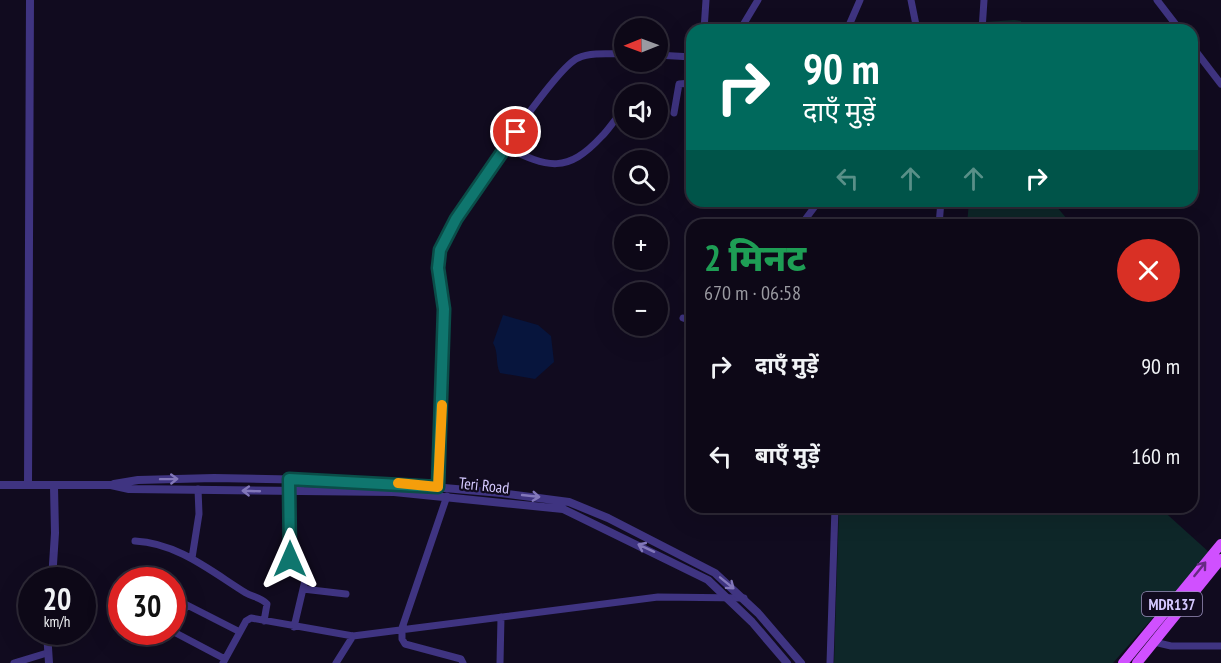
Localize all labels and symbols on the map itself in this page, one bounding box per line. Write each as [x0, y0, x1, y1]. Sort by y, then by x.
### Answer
north arrow [614, 18, 668, 72]
pin [490, 106, 541, 157]
street label: Teri Road [458, 472, 510, 498]
one-way arrow [159, 474, 179, 485]
one-way arrow [241, 485, 261, 497]
one-way arrow [521, 491, 541, 502]
position arrow [258, 527, 322, 591]
one-way arrow [638, 542, 656, 554]
one-way arrow [1194, 561, 1207, 577]
speed limit sign: 30 [108, 567, 186, 645]
one-way arrow [719, 576, 734, 590]
road number: MDR137 [1142, 592, 1202, 616]

